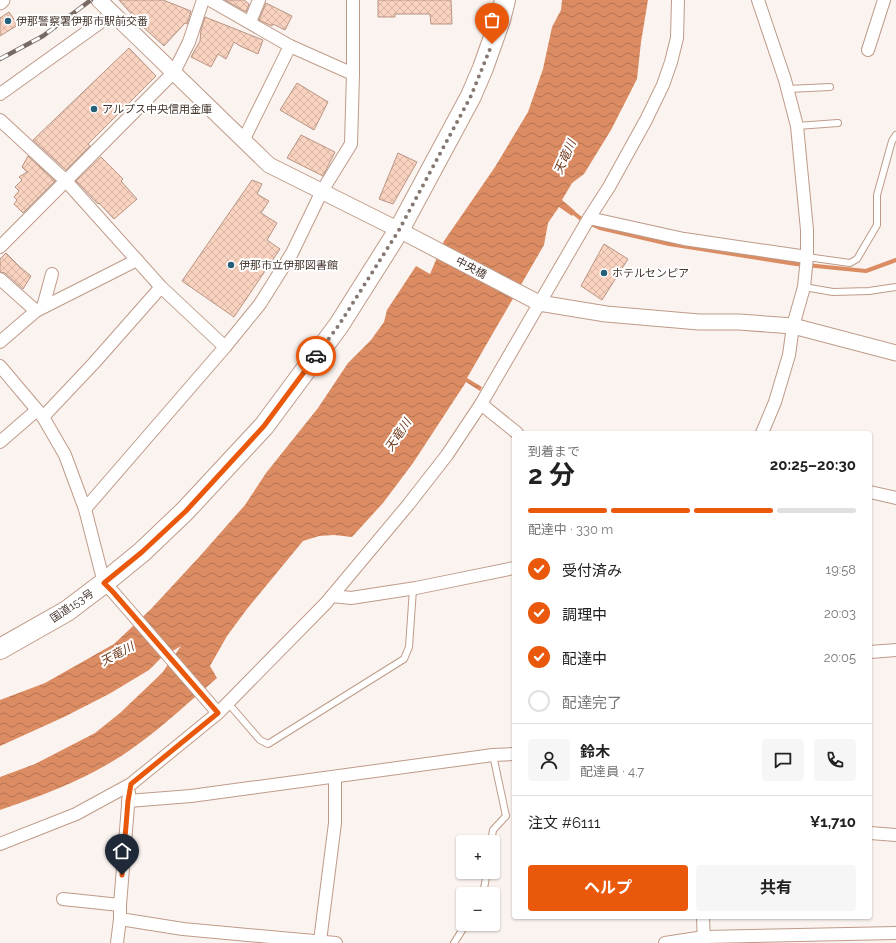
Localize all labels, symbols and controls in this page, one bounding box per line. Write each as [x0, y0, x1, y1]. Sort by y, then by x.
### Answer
pin [475, 3, 509, 44]
icon: bag [481, 9, 503, 31]
place label: 伊那警察署伊那市駅前交番 [16, 15, 148, 28]
marker: 伊那警察署伊那市駅前交番 [3, 16, 13, 26]
place label: アルプス中央信用金庫 [102, 103, 212, 116]
marker: アルプス中央信用金庫 [89, 104, 99, 114]
water label: 天竜川 [551, 136, 580, 176]
street label: 中央橋 [453, 255, 489, 281]
place label: 伊那市立伊那図書館 [239, 259, 338, 272]
marker: 伊那市立伊那図書館 [226, 260, 236, 270]
place label: ホテルセンピア [612, 267, 689, 280]
marker: ホテルセンピア [599, 268, 609, 278]
courier [296, 336, 336, 376]
icon: car [305, 345, 327, 367]
water label: 天竜川 [382, 415, 415, 454]
text: 到着まで [528, 444, 580, 459]
text: 20:25–20:30 [770, 456, 856, 474]
text: 2 分 [528, 460, 575, 490]
text: 配達中 · 330 m [528, 522, 613, 537]
icon: check [528, 558, 550, 580]
text: 受付済み [562, 562, 622, 580]
text: 19:58 [826, 562, 856, 577]
street label: 国道153号 [48, 587, 96, 625]
icon: check [528, 602, 550, 624]
text: 調理中 [562, 606, 607, 624]
text: 20:03 [824, 606, 856, 621]
water label: 天竜川 [98, 638, 138, 669]
icon: check [528, 646, 550, 668]
text: 配達中 [562, 650, 607, 668]
text: 20:05 [824, 650, 856, 665]
text: 配達完了 [562, 694, 622, 712]
button: person [528, 739, 570, 781]
button: chat [762, 739, 804, 781]
button: phone [814, 739, 856, 781]
text: 鈴木 [580, 743, 610, 761]
text: 配達員 · 4.7 [580, 764, 644, 779]
text: ¥1,710 [810, 813, 856, 831]
text: 注文 #6111 [528, 814, 600, 832]
pin [105, 834, 139, 875]
map controls [456, 835, 500, 931]
button: + [456, 835, 500, 879]
icon: home [111, 840, 133, 862]
button: ヘルプ [528, 865, 688, 911]
button: 共有 [696, 865, 856, 911]
button: − [456, 887, 500, 931]

